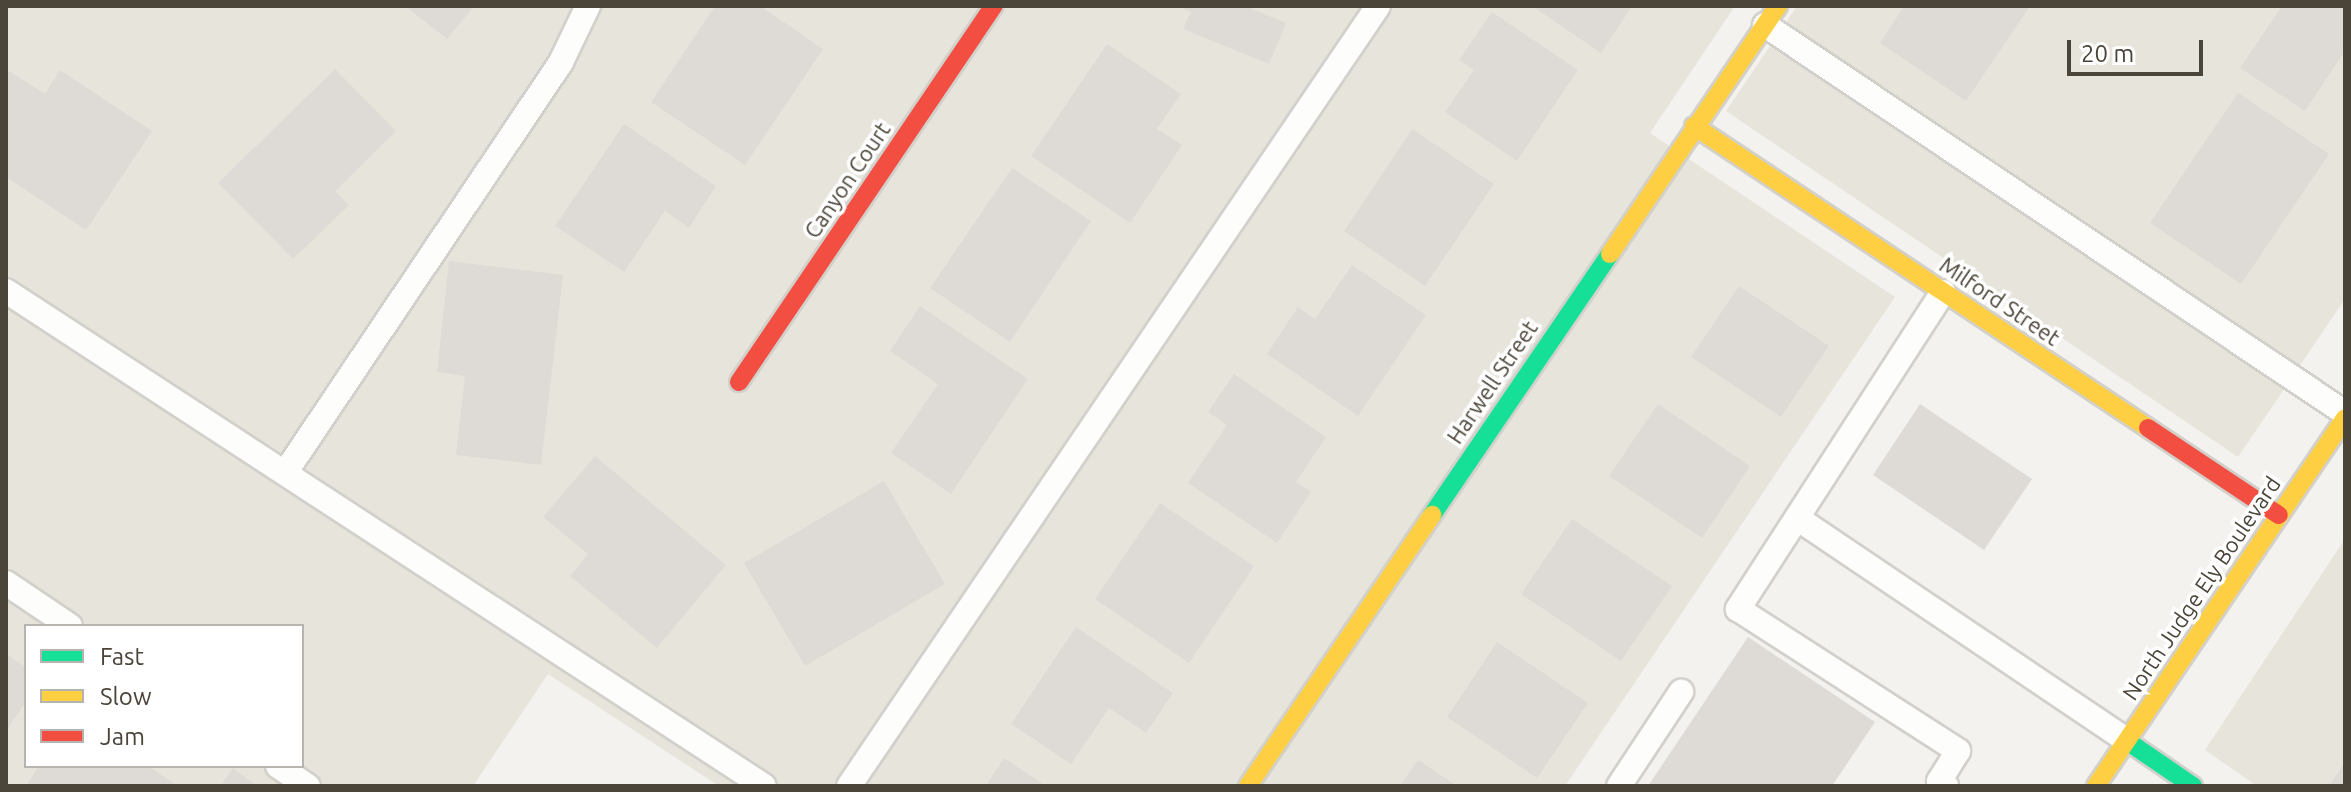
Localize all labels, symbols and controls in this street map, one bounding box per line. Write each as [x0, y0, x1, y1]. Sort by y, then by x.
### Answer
scale bar [2071, 24, 2207, 74]
text: 20 m [2081, 40, 2134, 67]
street label: Canyon Court [799, 117, 895, 243]
street label: Milford Street [1935, 251, 2065, 351]
street label: Harwell Street [1441, 316, 1543, 448]
street label: North Judge Ely Boulevard [2116, 471, 2286, 705]
legend [24, 624, 304, 768]
text: Fast [100, 643, 144, 670]
text: Slow [100, 683, 152, 710]
text: Jam [100, 723, 145, 750]

